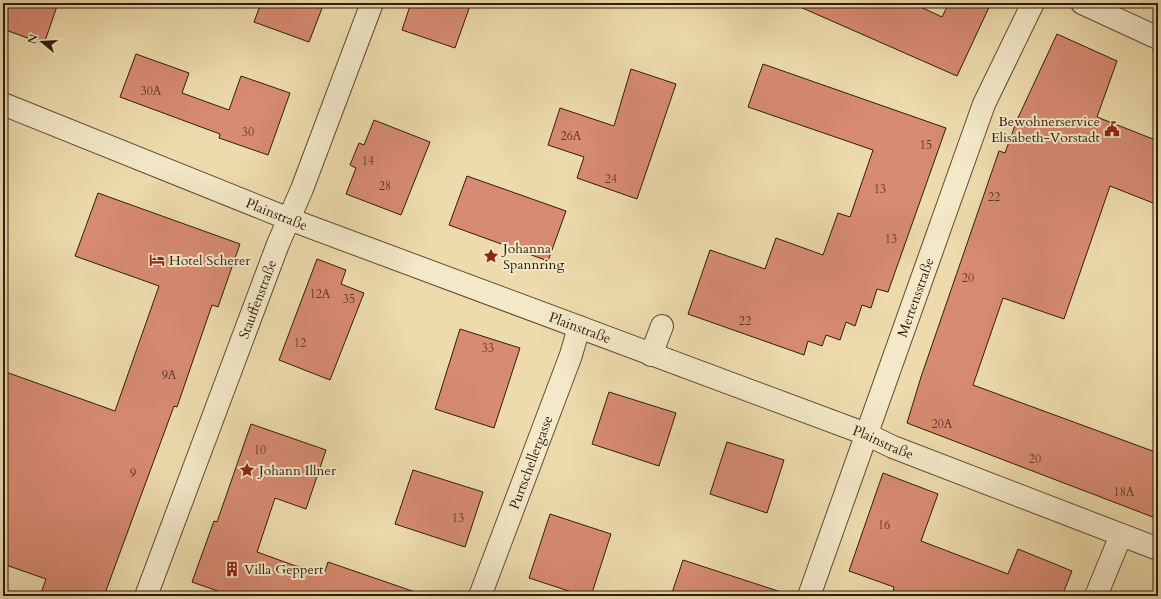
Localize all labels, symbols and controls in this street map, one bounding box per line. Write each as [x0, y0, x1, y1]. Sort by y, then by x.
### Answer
north arrow [22, 22, 62, 62]
text: N [24, 32, 42, 46]
house number: 30A [141, 83, 162, 99]
place label: Bewohnerservice Elisabeth-Vorstadt [991, 112, 1101, 147]
public building icon: Bewohnerservice Elisabeth-Vorstadt [1103, 120, 1121, 138]
house number: 30 [242, 124, 254, 140]
house number: 26A [561, 128, 582, 144]
house number: 15 [920, 137, 932, 153]
house number: 14 [362, 153, 374, 169]
house number: 24 [605, 171, 617, 187]
house number: 28 [379, 178, 391, 194]
house number: 13 [874, 181, 886, 197]
house number: 22 [988, 189, 1000, 205]
street label: Plainstraße [243, 193, 310, 235]
house number: 13 [885, 231, 897, 247]
place label: Johanna Spannring [501, 239, 564, 274]
place icon: Johanna Spannring [482, 247, 500, 265]
hotel icon: Hotel Scherer [148, 251, 166, 269]
place label: Hotel Scherer [169, 251, 251, 270]
street label: Mertensstraße [892, 255, 938, 340]
street label: Stauffenstraße [234, 257, 281, 341]
house number: 20 [962, 270, 974, 286]
house number: 12A [310, 286, 331, 302]
house number: 35 [343, 291, 355, 307]
street label: Plainstraße [547, 307, 614, 348]
house number: 22 [739, 313, 751, 329]
house number: 12 [294, 335, 306, 351]
house number: 33 [482, 340, 494, 356]
house number: 9A [162, 367, 177, 383]
street label: Purtschellergasse [504, 413, 557, 512]
house number: 20A [932, 416, 953, 432]
street label: Plainstraße [850, 420, 916, 464]
house number: 10 [254, 442, 266, 458]
house number: 20 [1029, 451, 1041, 467]
place icon: Johann Illner [238, 461, 256, 479]
place label: Johann Illner [257, 461, 337, 480]
house number: 9 [130, 465, 136, 481]
house number: 18A [1114, 484, 1135, 500]
house number: 13 [452, 510, 464, 526]
house number: 16 [878, 517, 890, 533]
building icon: Villa Geppert [223, 560, 241, 578]
place label: Villa Geppert [244, 560, 324, 579]

